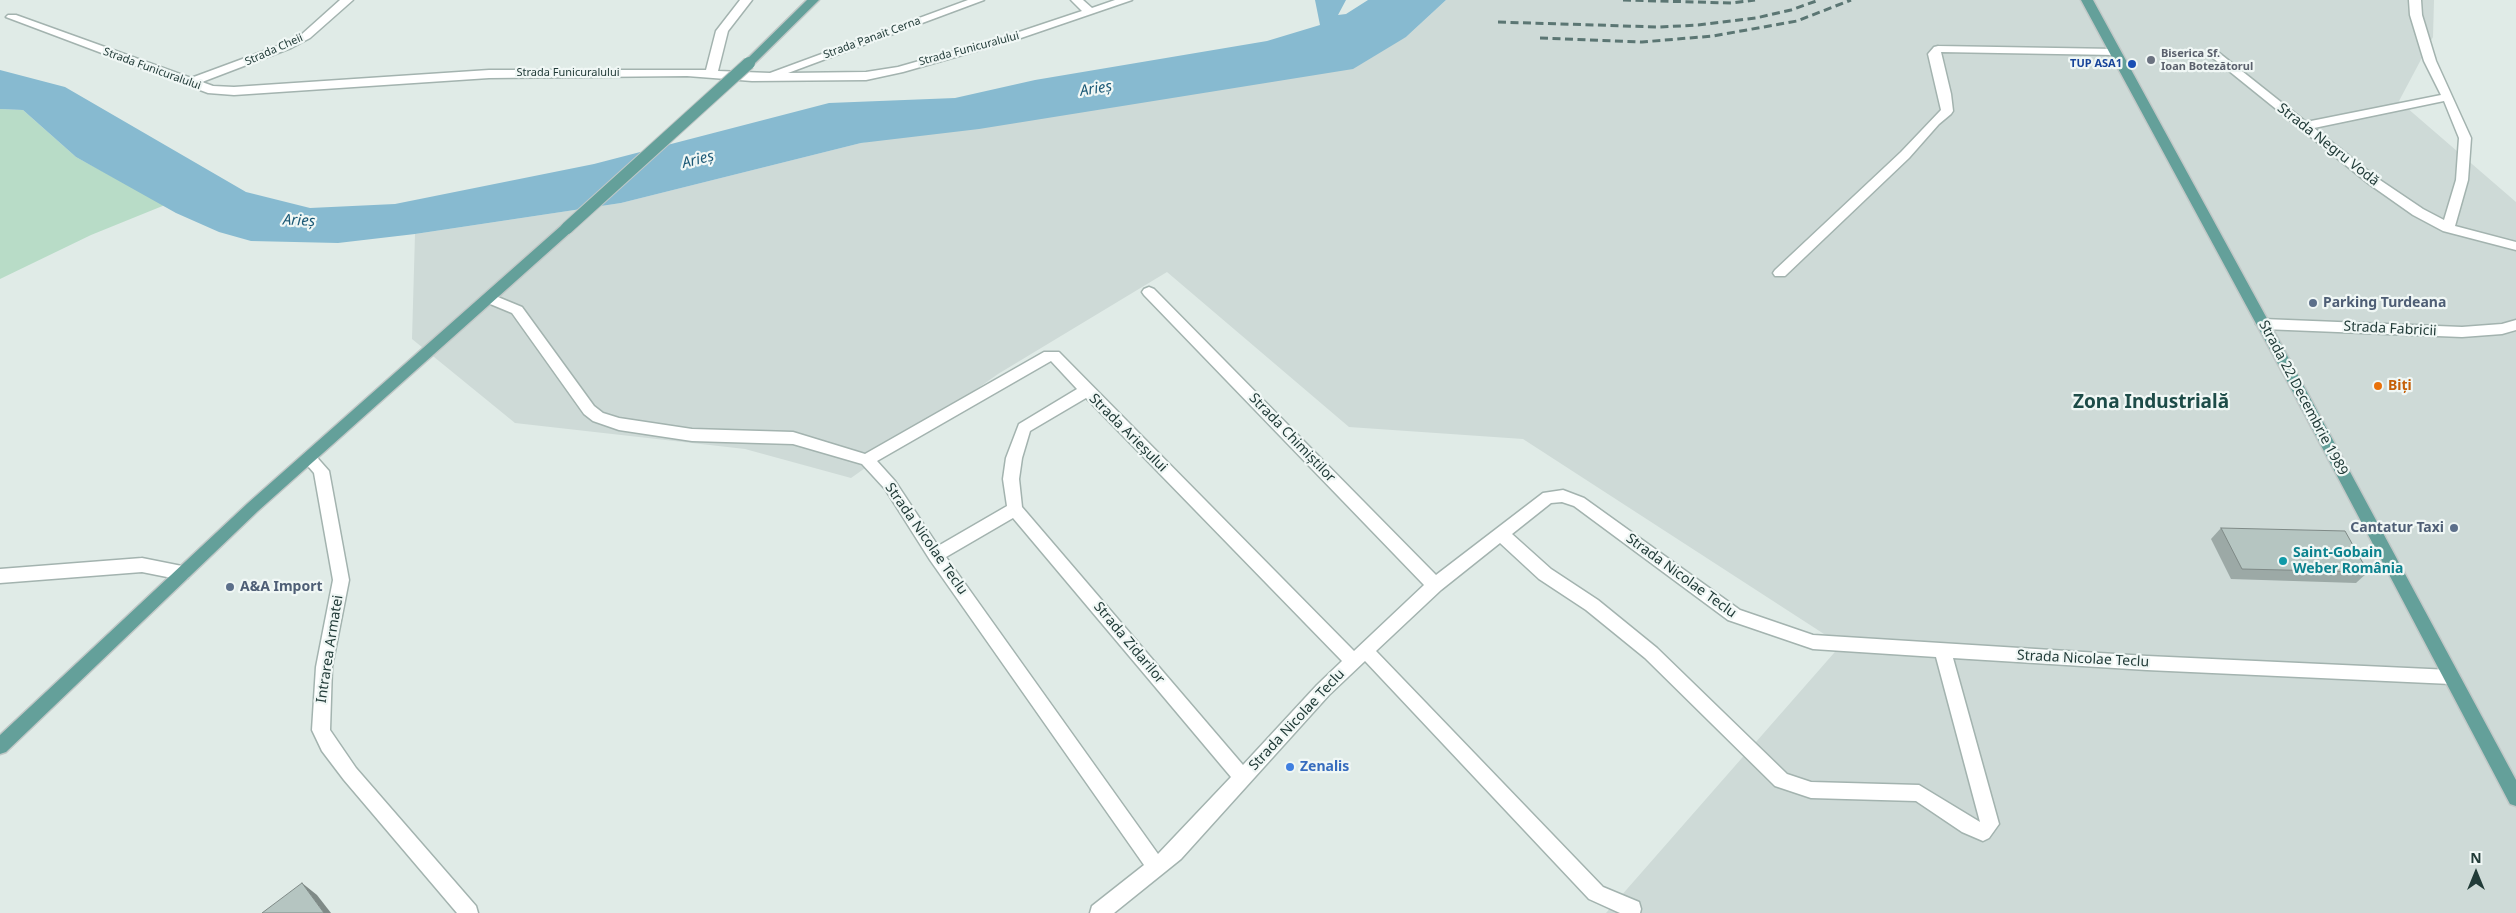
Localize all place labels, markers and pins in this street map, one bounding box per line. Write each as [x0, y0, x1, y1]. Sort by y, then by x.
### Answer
place label: Biserica Sf. Ioan Botezătorul [2161, 47, 2253, 73]
marker: Biserica Sf. Ioan Botezătorul [2145, 54, 2157, 66]
place label: TUP ASA1 [2070, 57, 2122, 71]
marker: TUP ASA1 [2126, 58, 2138, 70]
place label: Parking Turdeana [2323, 295, 2446, 311]
marker: Parking Turdeana [2307, 297, 2319, 309]
place label: Biți [2388, 378, 2412, 394]
marker: Biți [2372, 380, 2384, 392]
place label: Cantatur Taxi [2350, 520, 2444, 536]
marker: Cantatur Taxi [2448, 522, 2460, 534]
place label: Saint-Gobain Weber România [2293, 545, 2403, 578]
marker: Saint-Gobain Weber România [2277, 555, 2289, 567]
place label: A&A Import [240, 579, 323, 595]
marker: A&A Import [224, 581, 236, 593]
place label: Zenalis [1300, 759, 1349, 775]
marker: Zenalis [1284, 761, 1296, 773]

